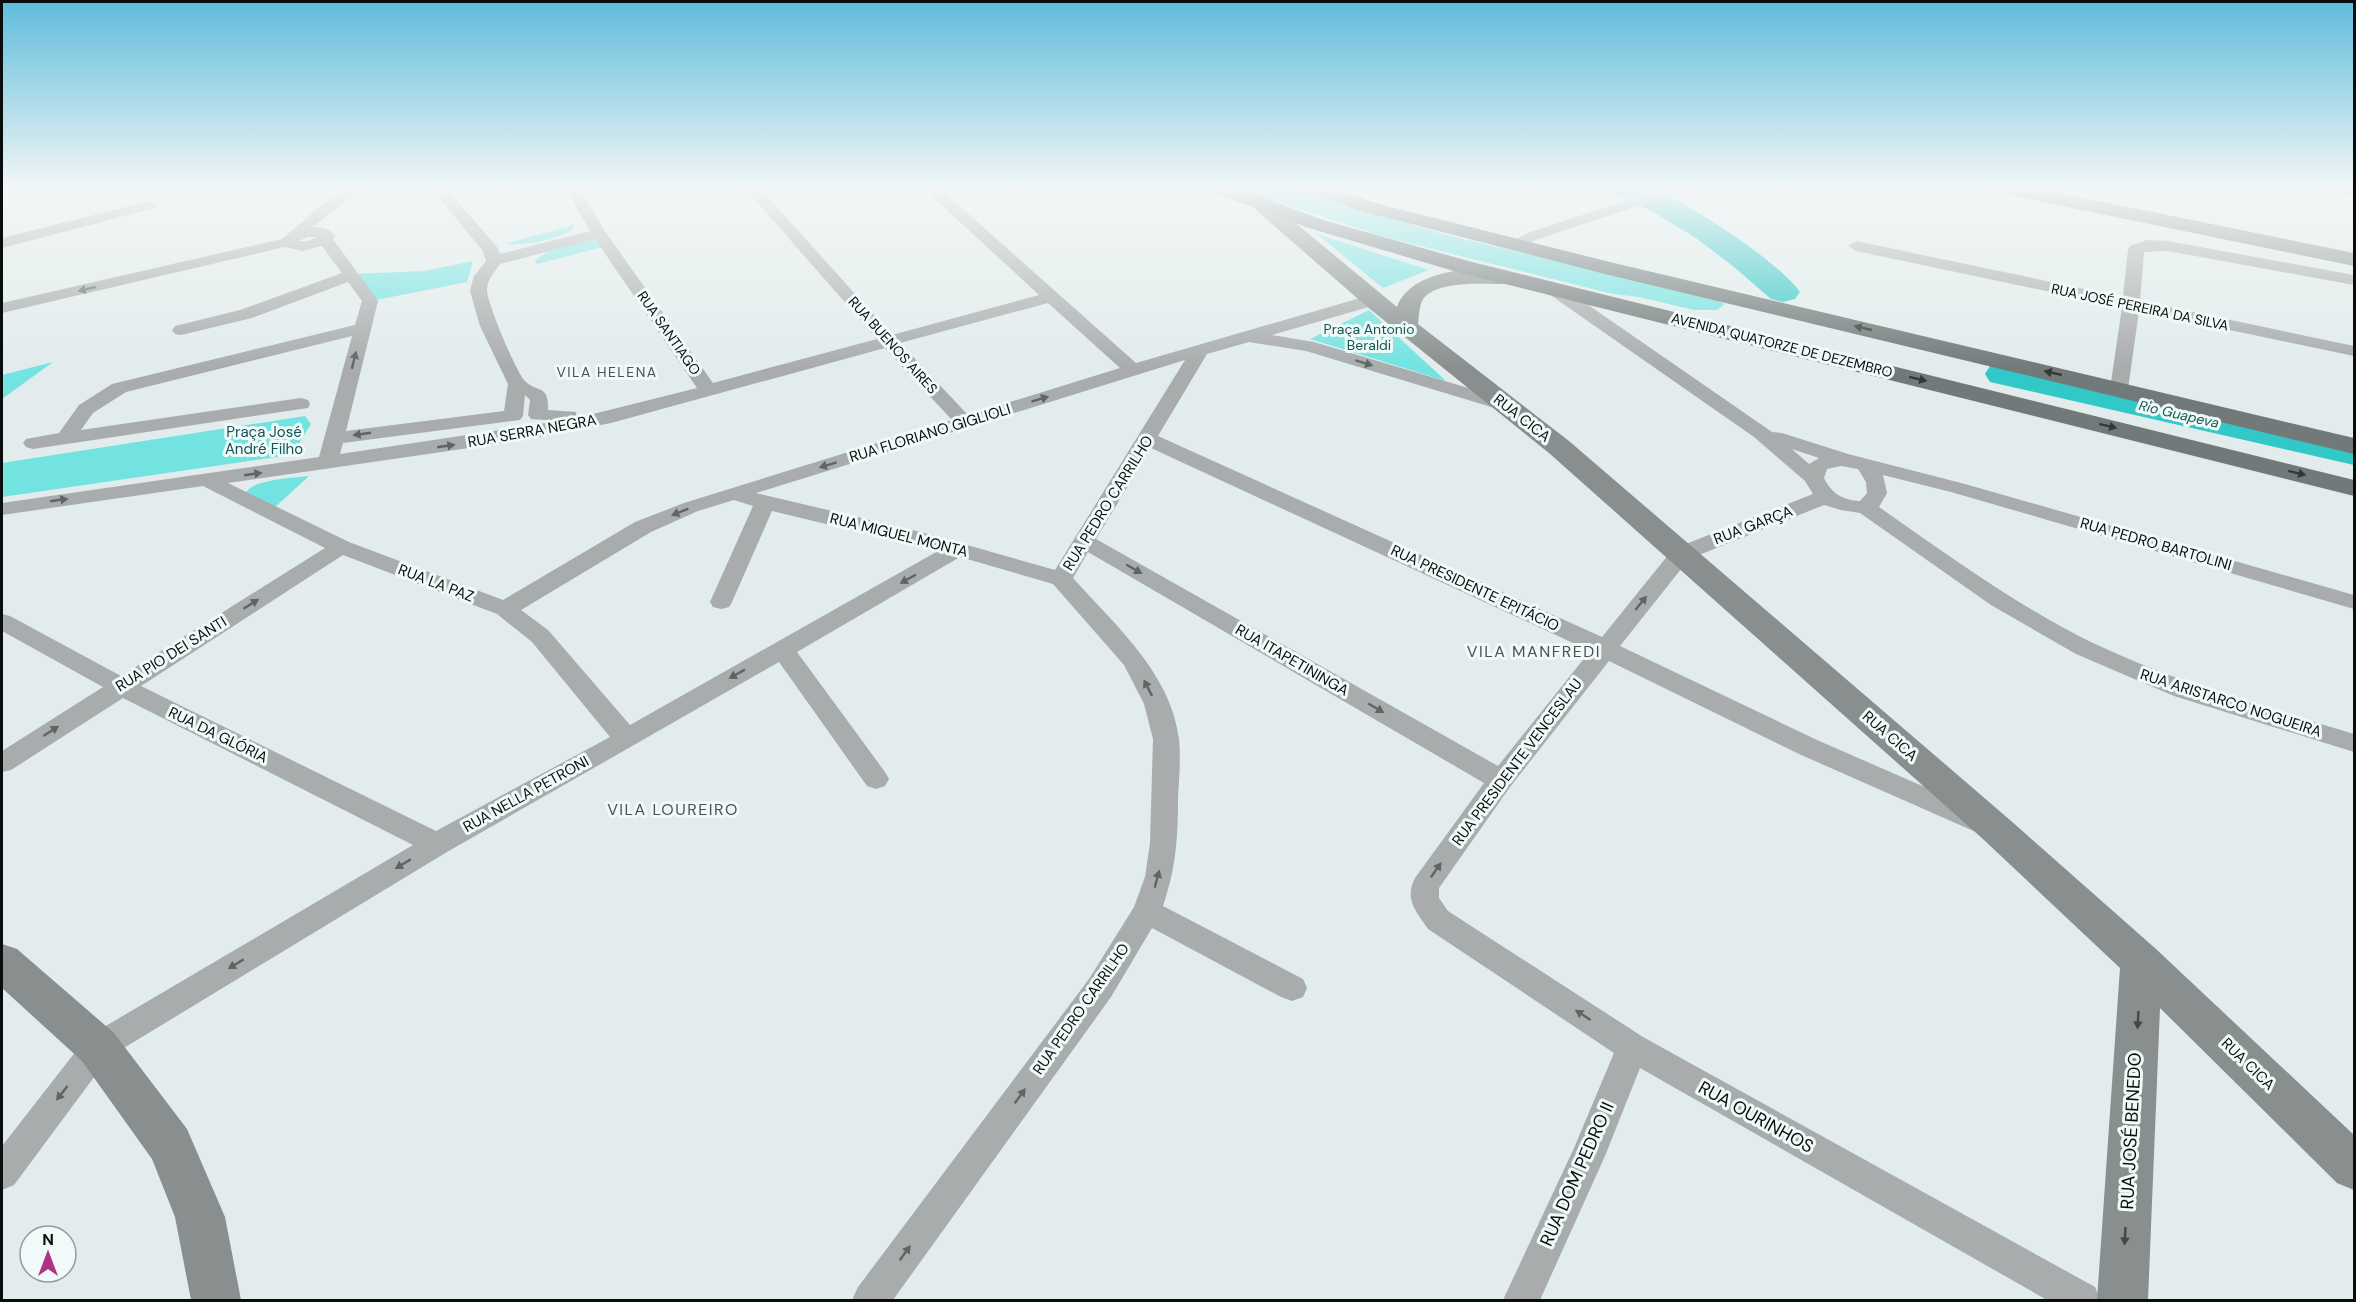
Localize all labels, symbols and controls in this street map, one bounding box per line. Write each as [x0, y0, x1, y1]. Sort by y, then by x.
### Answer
street label: RUA JOSÉ PEREIRA DA SILVA [2050, 279, 2230, 335]
one-way arrow [78, 284, 96, 294]
street label: RUA SANTIAGO [633, 287, 705, 379]
street label: RUA BUENOS AIRES [845, 293, 941, 397]
street label: AVENIDA QUATORZE DE DEZEMBRO [1670, 309, 1895, 381]
park label: Praça Antonio Beraldi [1324, 320, 1414, 354]
one-way arrow [1854, 323, 1872, 333]
one-way arrow [349, 351, 359, 369]
one-way arrow [1355, 359, 1373, 368]
district label: VILA HELENA [556, 363, 658, 381]
one-way arrow [2043, 368, 2062, 378]
one-way arrow [1909, 374, 1928, 384]
street label: RUA CICA [1489, 390, 1555, 447]
one-way arrow [1031, 394, 1049, 403]
water label: Rio Guapeva [2137, 396, 2221, 432]
street label: RUA FLORIANO GIGLIOLI [847, 399, 1013, 467]
street label: RUA SERRA NEGRA [466, 410, 598, 452]
park label: Praça José André Filho [225, 422, 303, 459]
one-way arrow [2099, 422, 2117, 431]
one-way arrow [352, 430, 371, 439]
street label: RUA PEDRO CARRILHO [1058, 432, 1158, 574]
one-way arrow [436, 441, 455, 450]
one-way arrow [819, 461, 837, 470]
one-way arrow [243, 469, 262, 478]
one-way arrow [2288, 469, 2306, 479]
one-way arrow [50, 496, 69, 505]
street label: RUA GARÇA [1711, 501, 1795, 549]
one-way arrow [671, 507, 689, 517]
street label: RUA MIGUEL MONTA [828, 508, 970, 562]
street label: RUA PEDRO BARTOLINI [2078, 513, 2234, 575]
street label: RUA PRESIDENTE EPITÁCIO [1388, 540, 1562, 636]
street label: RUA LA PAZ [395, 559, 477, 607]
one-way arrow [1126, 564, 1143, 574]
one-way arrow [899, 574, 916, 584]
one-way arrow [1635, 595, 1648, 611]
one-way arrow [243, 599, 259, 610]
street label: RUA PIO DEI SANTI [112, 612, 230, 696]
street label: RUA ITAPETININGA [1232, 619, 1352, 701]
district label: VILA MANFREDI [1467, 641, 1601, 662]
street label: RUA ARISTARCO NOGUEIRA [2138, 664, 2324, 742]
one-way arrow [729, 669, 746, 679]
street label: RUA PRESIDENTE VENCESLAU [1447, 674, 1587, 850]
one-way arrow [1143, 679, 1153, 696]
street label: RUA DA GLÓRIA [165, 702, 271, 768]
one-way arrow [1367, 703, 1384, 713]
street label: RUA CICA [1858, 706, 1922, 766]
one-way arrow [43, 726, 59, 737]
street label: RUA NELLA PETRONI [460, 751, 592, 837]
district label: VILA LOUREIRO [607, 799, 739, 820]
one-way arrow [395, 858, 411, 869]
one-way arrow [1430, 863, 1442, 879]
one-way arrow [1153, 870, 1163, 888]
street label: RUA PEDRO CARRILHO [1028, 939, 1134, 1079]
one-way arrow [227, 959, 244, 969]
one-way arrow [1575, 1010, 1591, 1021]
one-way arrow [2133, 1011, 2143, 1030]
street label: RUA CICA [2217, 1034, 2279, 1094]
street label: RUA JOSÉ BENEDO [2115, 1052, 2147, 1210]
street label: RUA OURINHOS [1694, 1075, 1818, 1159]
one-way arrow [56, 1086, 68, 1101]
one-way arrow [1014, 1088, 1026, 1103]
street label: RUA DOM PEDRO II [1534, 1098, 1620, 1250]
north arrow [18, 1224, 78, 1284]
one-way arrow [2121, 1226, 2130, 1245]
text: N [42, 1229, 54, 1250]
one-way arrow [899, 1246, 911, 1262]

